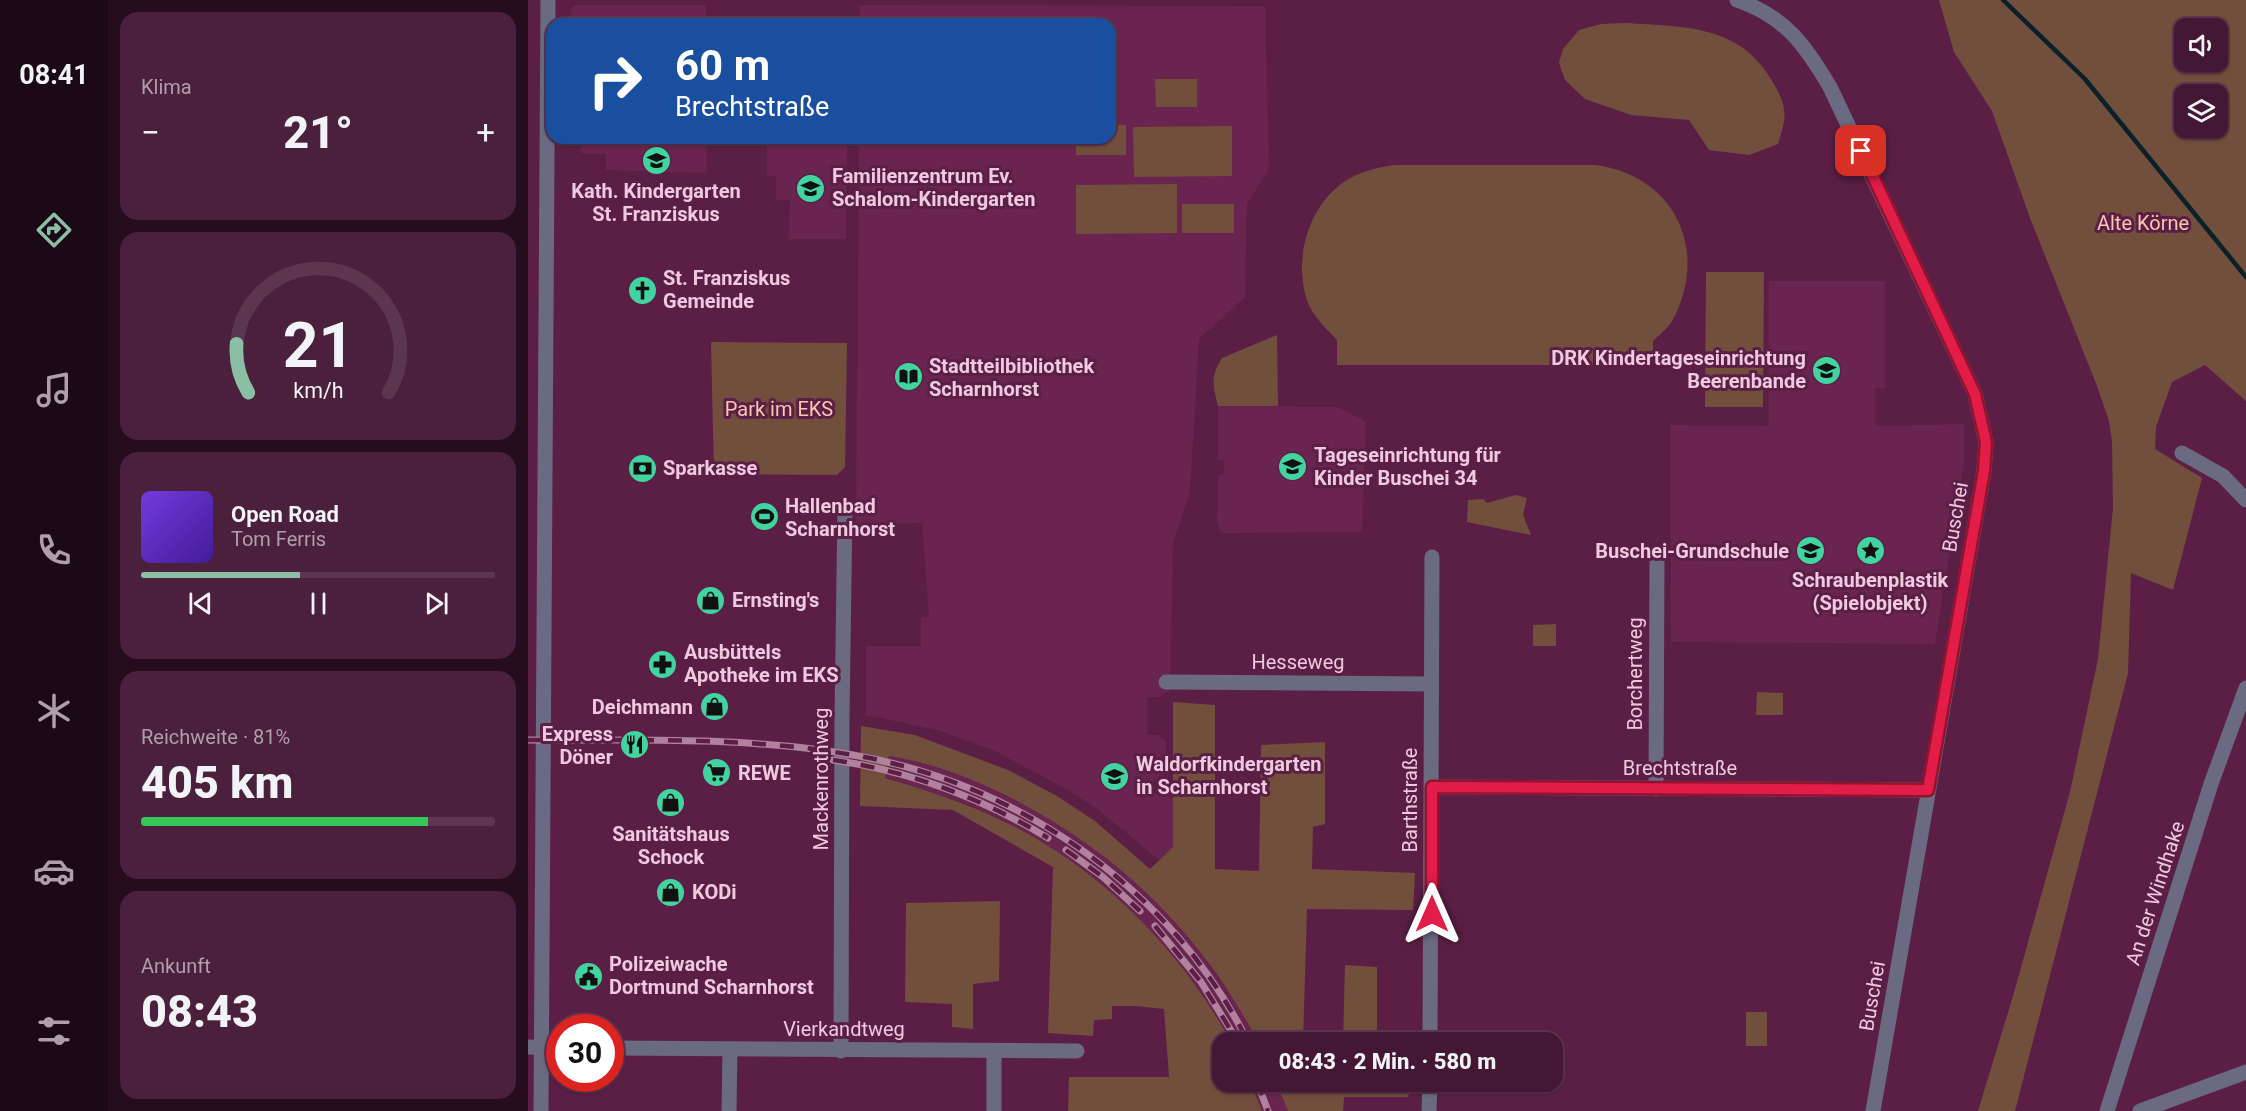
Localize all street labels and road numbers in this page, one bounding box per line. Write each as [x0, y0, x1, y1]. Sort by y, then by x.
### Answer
street label: Buschei [1937, 480, 1973, 554]
street label: Borchertweg [1623, 617, 1647, 731]
street label: Hesseweg [1252, 650, 1345, 674]
street label: Mackenrothweg [809, 708, 833, 850]
street label: Barthstraße [1398, 748, 1422, 852]
street label: Brechtstraße [1623, 756, 1737, 780]
street label: An der Windhake [2120, 818, 2190, 968]
street label: Buschei [1854, 959, 1890, 1033]
street label: Vierkandtweg [783, 1017, 905, 1041]

